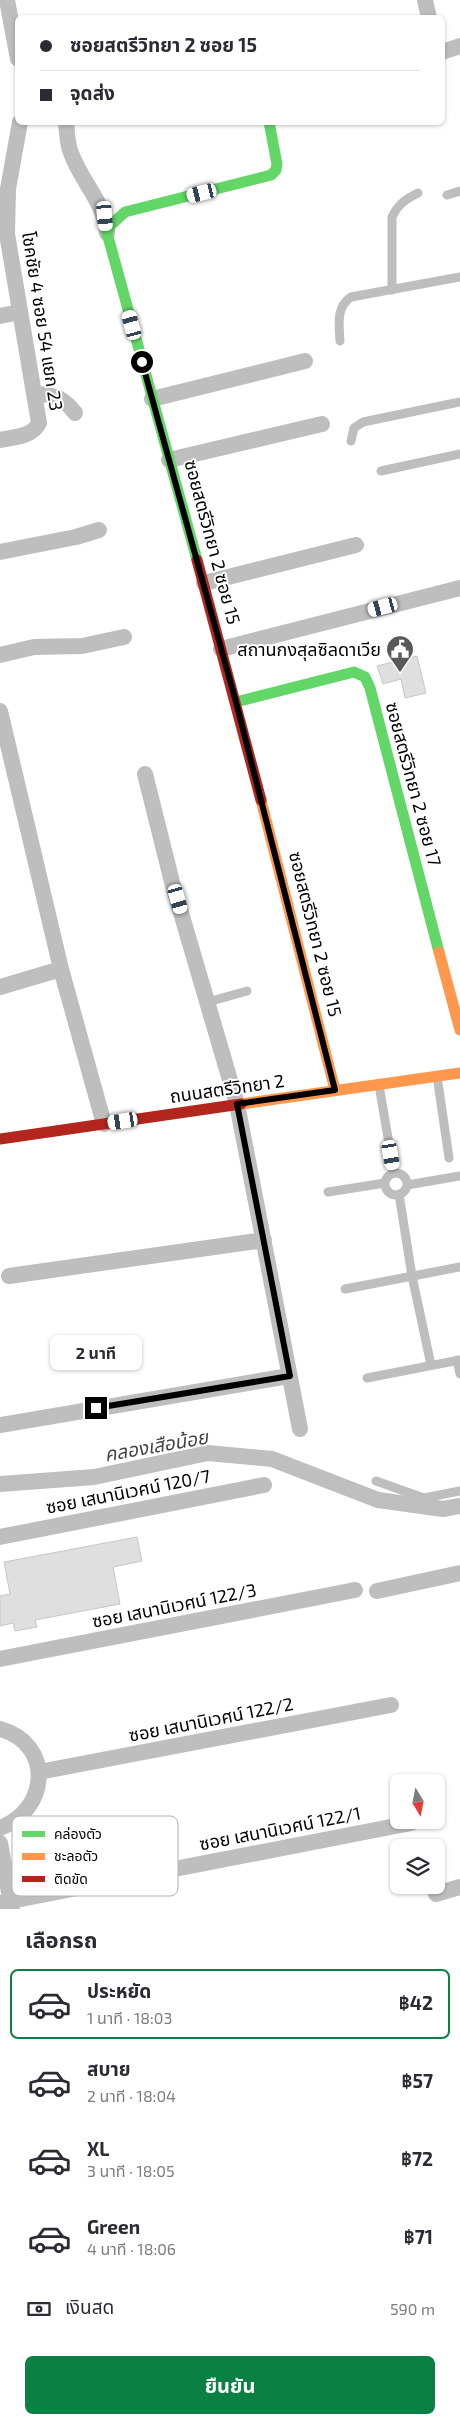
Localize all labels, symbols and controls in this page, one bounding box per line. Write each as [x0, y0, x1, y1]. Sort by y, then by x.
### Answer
text: ซอยสตรีวิทยา 2 ซอย 15 [70, 33, 257, 56]
text: จุดส่ง [70, 81, 115, 104]
car [185, 182, 218, 204]
car [96, 200, 113, 232]
street label: โชคชัย 4 ซอย 54 แยก 23 [18, 230, 68, 412]
car [120, 309, 143, 341]
route start [131, 351, 153, 373]
street label: ซอยสตรีวิทยา 2 ซอย 15 [180, 457, 246, 627]
car [366, 596, 399, 618]
public building icon: สถานกงสุลซิลดาเวีย [385, 634, 415, 673]
place label: สถานกงสุลซิลดาเวีย [237, 638, 381, 661]
street label: ซอยสตรีวิทยา 2 ซอย 17 [382, 700, 446, 868]
street label: ซอยสตรีวิทยา 2 ซอย 15 [285, 849, 347, 1019]
car [166, 883, 189, 915]
street label: ถนนสตรีวิทยา 2 [168, 1069, 286, 1107]
car [107, 1111, 138, 1131]
car [381, 1139, 400, 1171]
callout: 2 นาที [50, 1336, 142, 1370]
text: 2 นาที [76, 1343, 116, 1362]
route end [85, 1397, 107, 1419]
water label: คลองเสือน้อย [102, 1424, 211, 1465]
street label: ซอย เสนานิเวศน์ 120/7 [44, 1464, 212, 1518]
street label: ซอย เสนานิเวศน์ 122/3 [90, 1578, 258, 1632]
street label: ซอย เสนานิเวศน์ 122/2 [127, 1692, 295, 1746]
north arrow [390, 1774, 445, 1829]
map controls [390, 1774, 445, 1894]
street label: ซอย เสนานิเวศน์ 122/1 [197, 1802, 363, 1854]
legend [12, 1816, 178, 1896]
text: คล่องตัว [54, 1825, 102, 1842]
button: layers [390, 1839, 445, 1894]
text: ชะลอตัว [54, 1847, 98, 1864]
text: ติดขัด [54, 1870, 88, 1887]
text: เลือกรถ [25, 1926, 98, 1952]
text: ประหยัด [87, 1979, 151, 2002]
icon: car [27, 1982, 72, 2027]
text: ฿42 [399, 1991, 433, 2014]
text: 1 นาที · 18:03 [87, 2008, 172, 2027]
text: สบาย [87, 2057, 131, 2080]
icon: car [27, 2060, 72, 2105]
text: ฿57 [401, 2069, 433, 2092]
text: 2 นาที · 18:04 [87, 2086, 176, 2105]
text: XL [87, 2137, 109, 2160]
icon: car [27, 2138, 72, 2183]
text: ฿72 [401, 2147, 433, 2170]
text: 3 นาที · 18:05 [87, 2161, 175, 2180]
text: Green [87, 2215, 140, 2238]
icon: car [27, 2216, 72, 2261]
text: ฿71 [404, 2225, 433, 2248]
text: 4 นาที · 18:06 [87, 2239, 176, 2258]
icon: cash [25, 2295, 53, 2323]
text: เงินสด [65, 2295, 114, 2318]
text: 590 m [390, 2299, 435, 2318]
button: ยืนยัน [25, 2356, 435, 2414]

